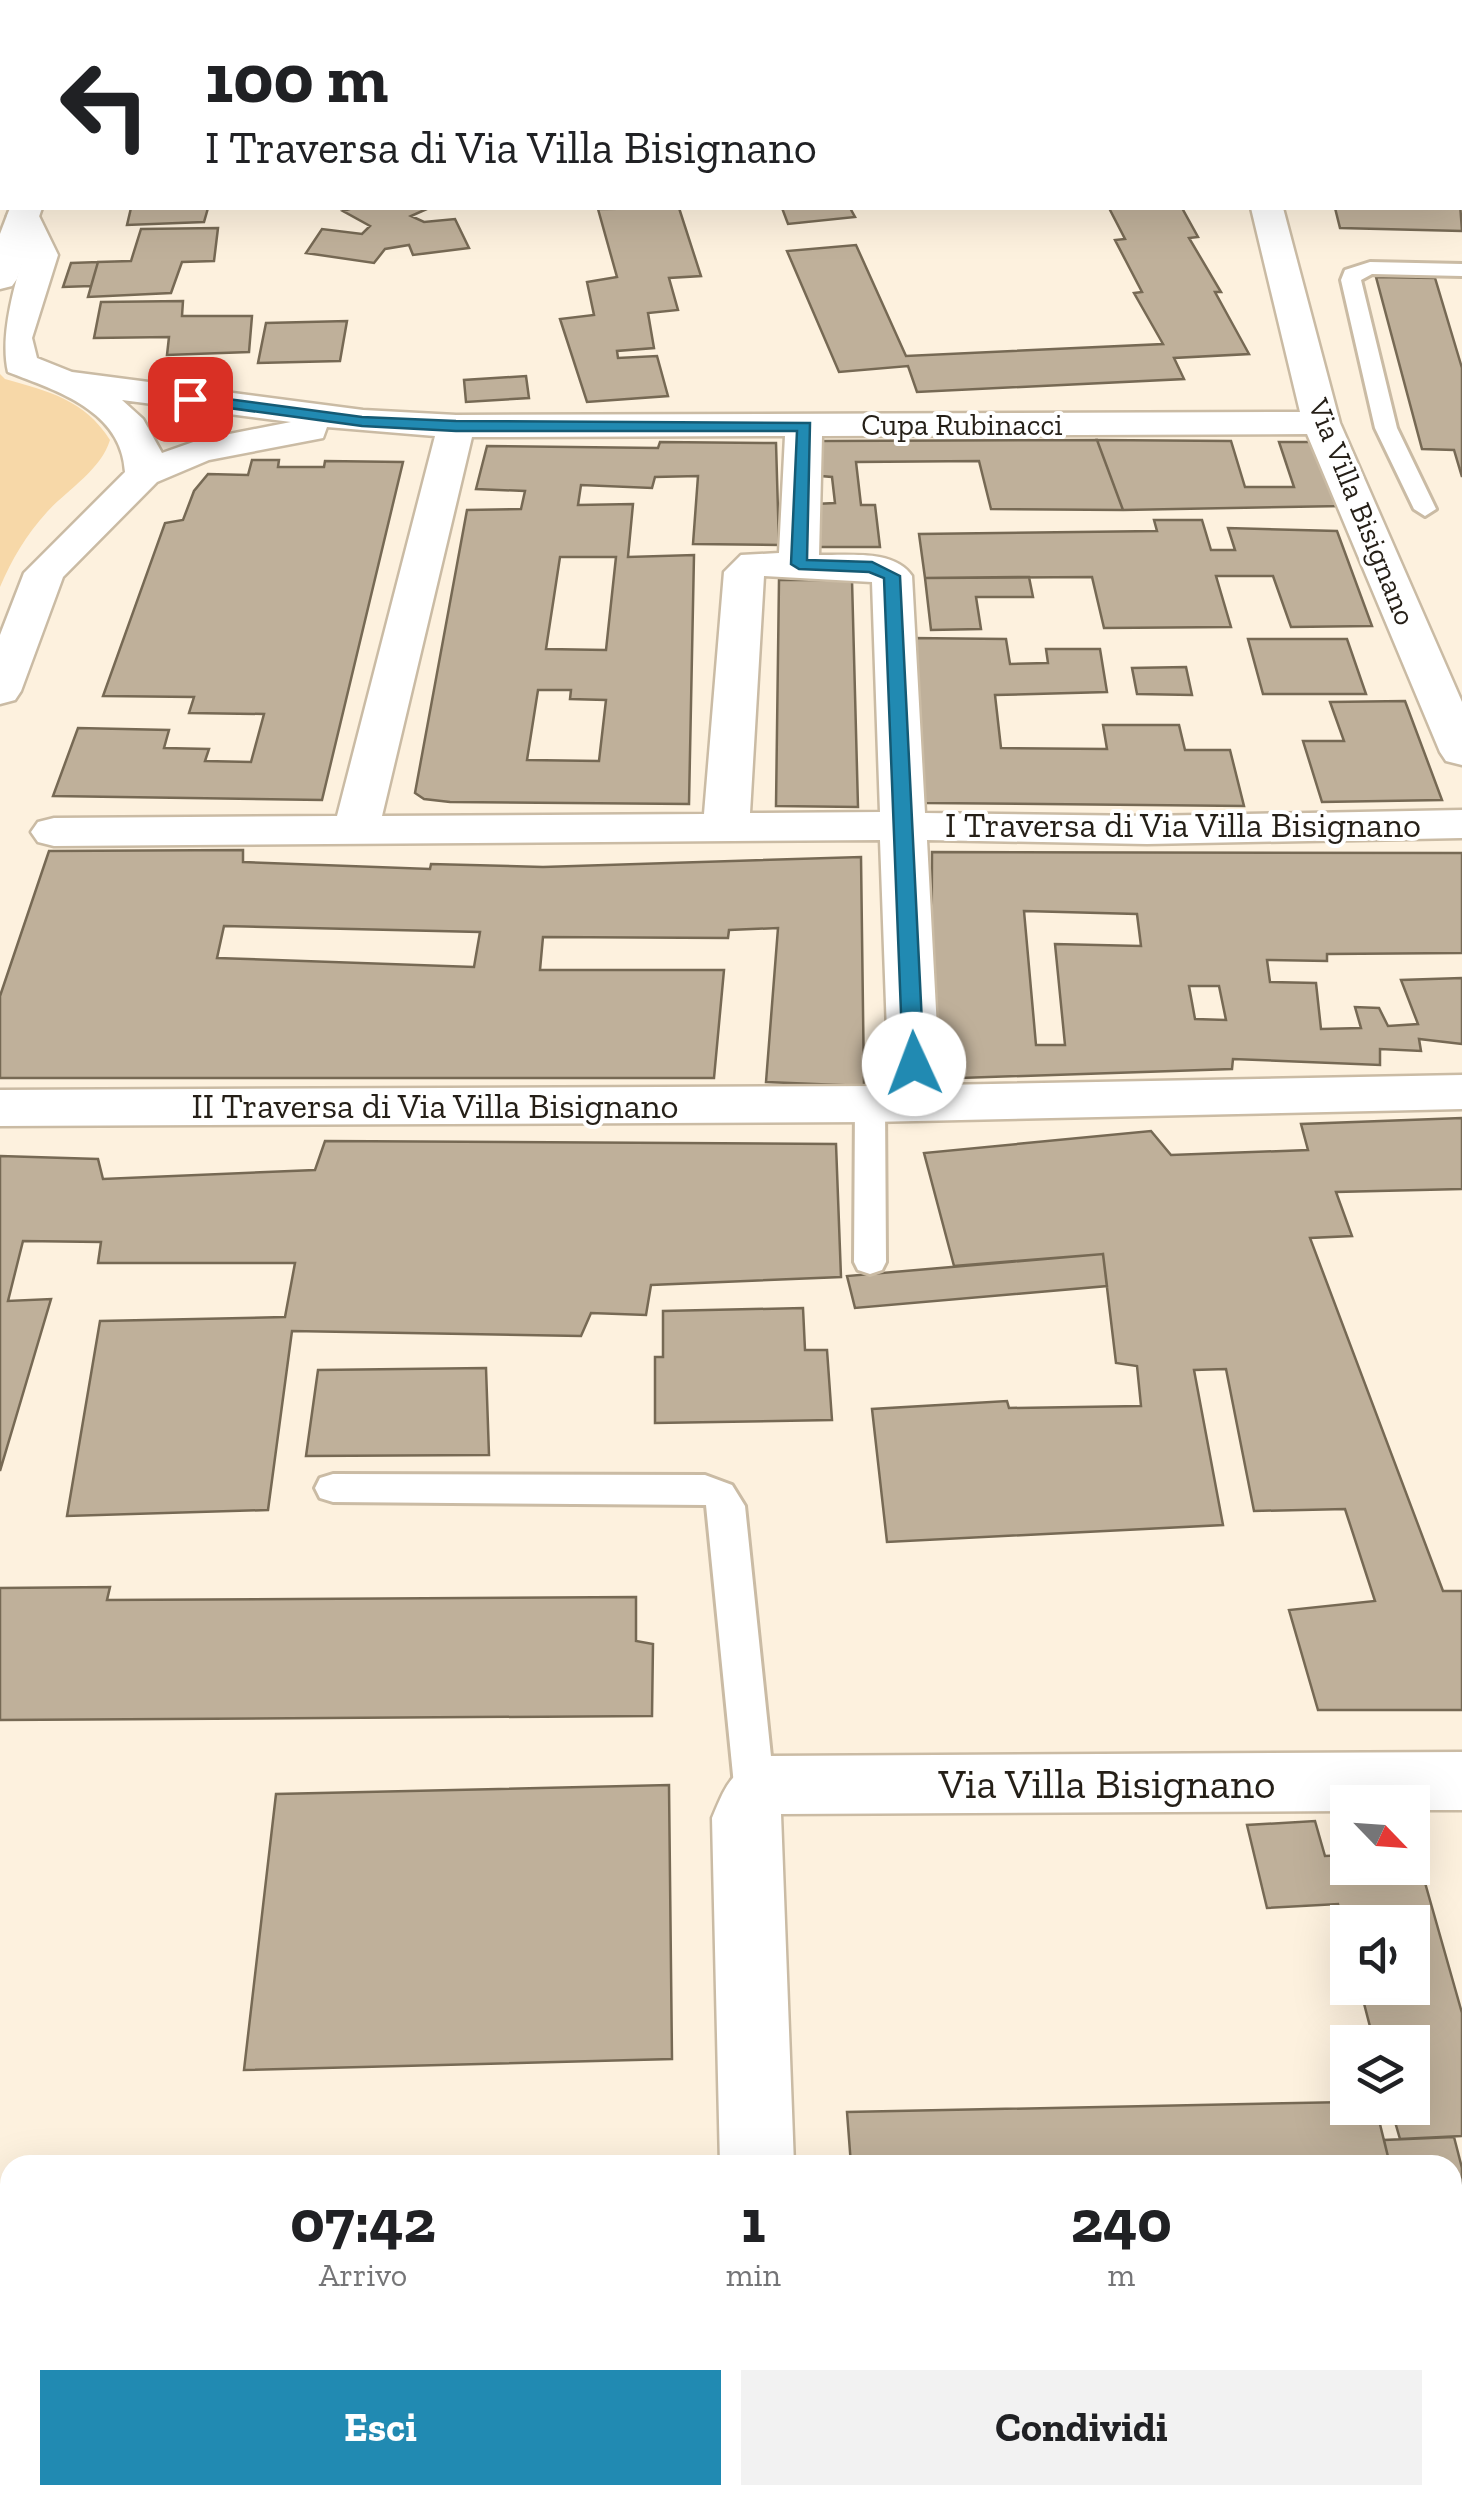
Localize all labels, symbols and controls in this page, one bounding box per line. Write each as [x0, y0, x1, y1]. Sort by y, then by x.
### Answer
text: 100 m [205, 36, 388, 120]
icon: left [40, 40, 170, 170]
text: I Traversa di Via Villa Bisignano [205, 121, 817, 175]
pin [148, 357, 233, 442]
icon: arrive [163, 372, 218, 427]
street label: Via Villa Bisignano [1300, 393, 1424, 630]
street label: Cupa Rubinacci [861, 407, 1063, 443]
street label: I Traversa di Via Villa Bisignano [945, 804, 1421, 846]
position arrow [862, 1012, 966, 1116]
street label: II Traversa di Via Villa Bisignano [191, 1085, 679, 1127]
street label: Via Villa Bisignano [937, 1758, 1276, 1809]
north arrow [1330, 1785, 1430, 1885]
map controls [1330, 1785, 1430, 2125]
button: sound [1330, 1905, 1430, 2005]
button: layers [1330, 2025, 1430, 2125]
text: 07:42 [290, 2185, 436, 2257]
text: 1 [741, 2185, 765, 2257]
text: 240 [1071, 2185, 1172, 2257]
text: Arrivo [319, 2256, 407, 2294]
text: min [726, 2256, 781, 2294]
text: m [1108, 2256, 1135, 2294]
button: Esci [40, 2370, 721, 2485]
button: Condividi [741, 2370, 1422, 2485]

